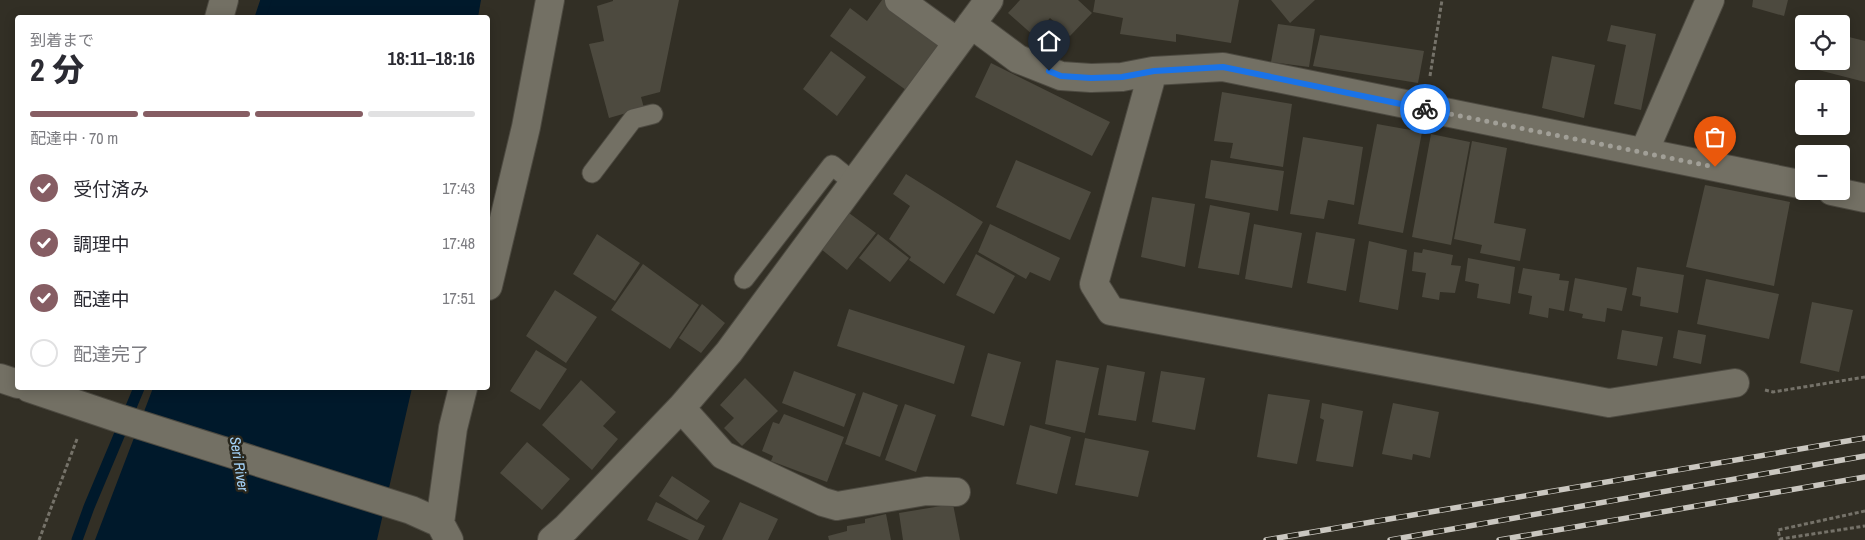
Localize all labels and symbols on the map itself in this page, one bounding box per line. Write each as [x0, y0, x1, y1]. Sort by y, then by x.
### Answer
pin [1028, 20, 1070, 71]
courier [1400, 84, 1450, 134]
pin [1694, 116, 1736, 167]
water label: Seri River [225, 435, 254, 494]

